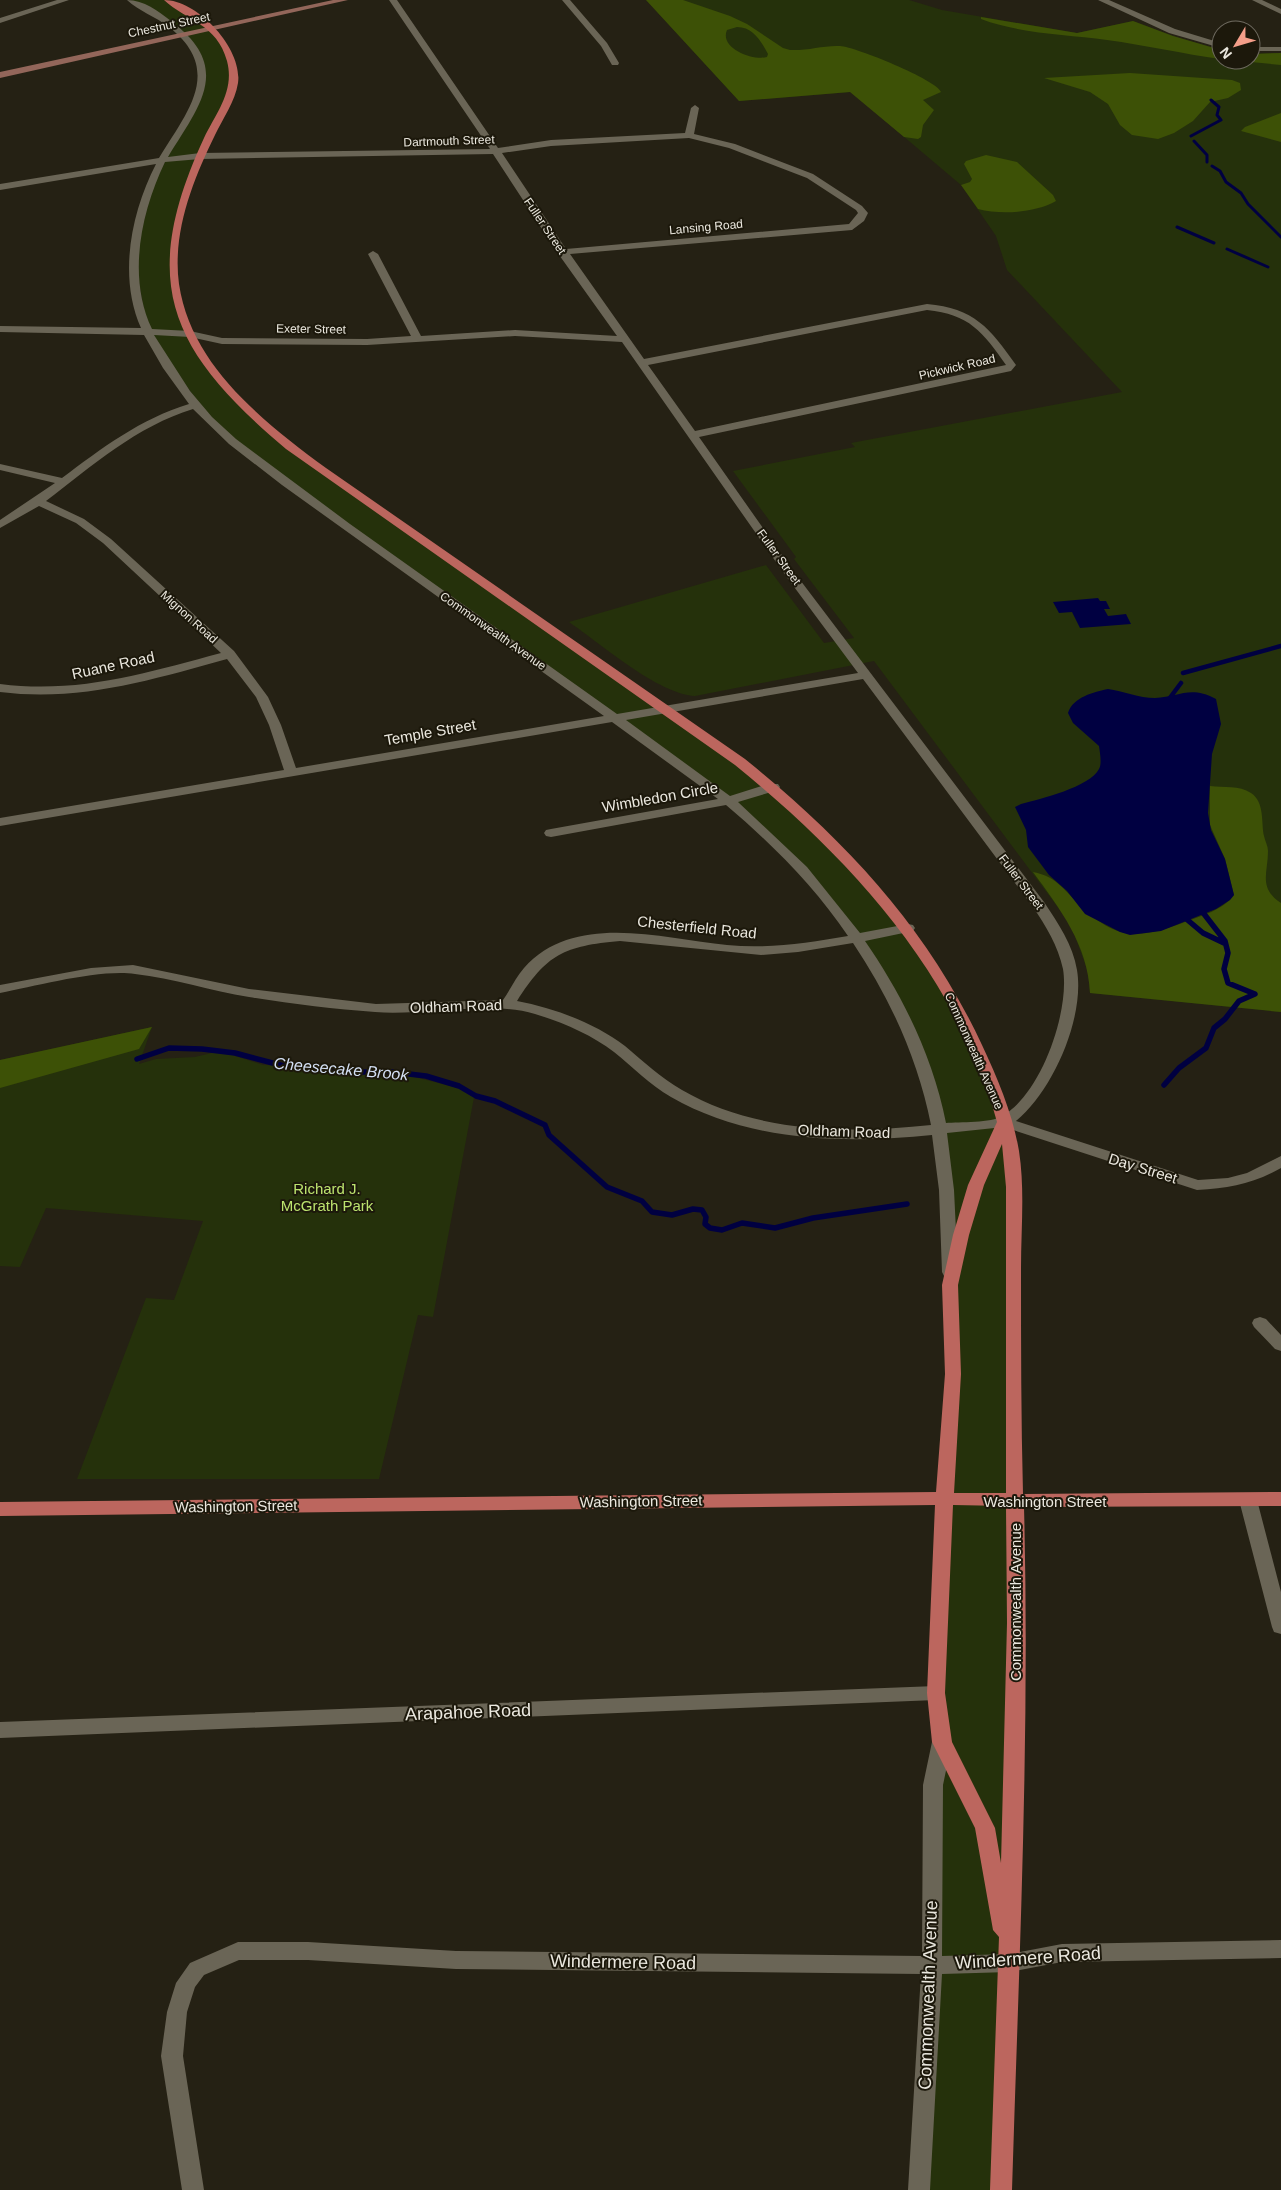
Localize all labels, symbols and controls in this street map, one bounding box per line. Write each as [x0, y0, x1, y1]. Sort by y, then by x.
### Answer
street label: Chestnut Street [127, 9, 212, 41]
north arrow [1211, 20, 1261, 70]
text: N [1216, 44, 1235, 62]
street label: Dartmouth Street [403, 132, 496, 150]
street label: Fuller Street [521, 195, 569, 258]
street label: Lansing Road [668, 217, 744, 237]
street label: Exeter Street [276, 321, 347, 337]
street label: Pickwick Road [917, 351, 997, 383]
street label: Fuller Street [754, 526, 804, 588]
street label: Mignon Road [158, 588, 220, 646]
street label: Commonwealth Avenue [437, 589, 549, 673]
street label: Ruane Road [70, 648, 156, 682]
street label: Temple Street [383, 715, 478, 748]
street label: Wimbledon Circle [601, 778, 719, 816]
street label: Fuller Street [996, 852, 1047, 913]
street label: Chesterfield Road [636, 912, 758, 942]
street label: Commonwealth Avenue [942, 990, 1006, 1112]
street label: Oldham Road [409, 996, 503, 1016]
water label: Cheesecake Brook [273, 1055, 410, 1083]
street label: Oldham Road [797, 1121, 891, 1141]
street label: Day Street [1107, 1150, 1180, 1187]
park label: Richard J. McGrath Park [281, 1180, 374, 1214]
street label: Washington Street [579, 1491, 703, 1511]
street label: Washington Street [984, 1493, 1107, 1510]
street label: Washington Street [174, 1496, 298, 1516]
street label: Commonwealth Avenue [1007, 1523, 1024, 1681]
street label: Arapahoe Road [405, 1700, 531, 1724]
street label: Commonwealth Avenue [915, 1900, 941, 2090]
street label: Windermere Road [954, 1943, 1102, 1973]
street label: Windermere Road [550, 1951, 696, 1973]

